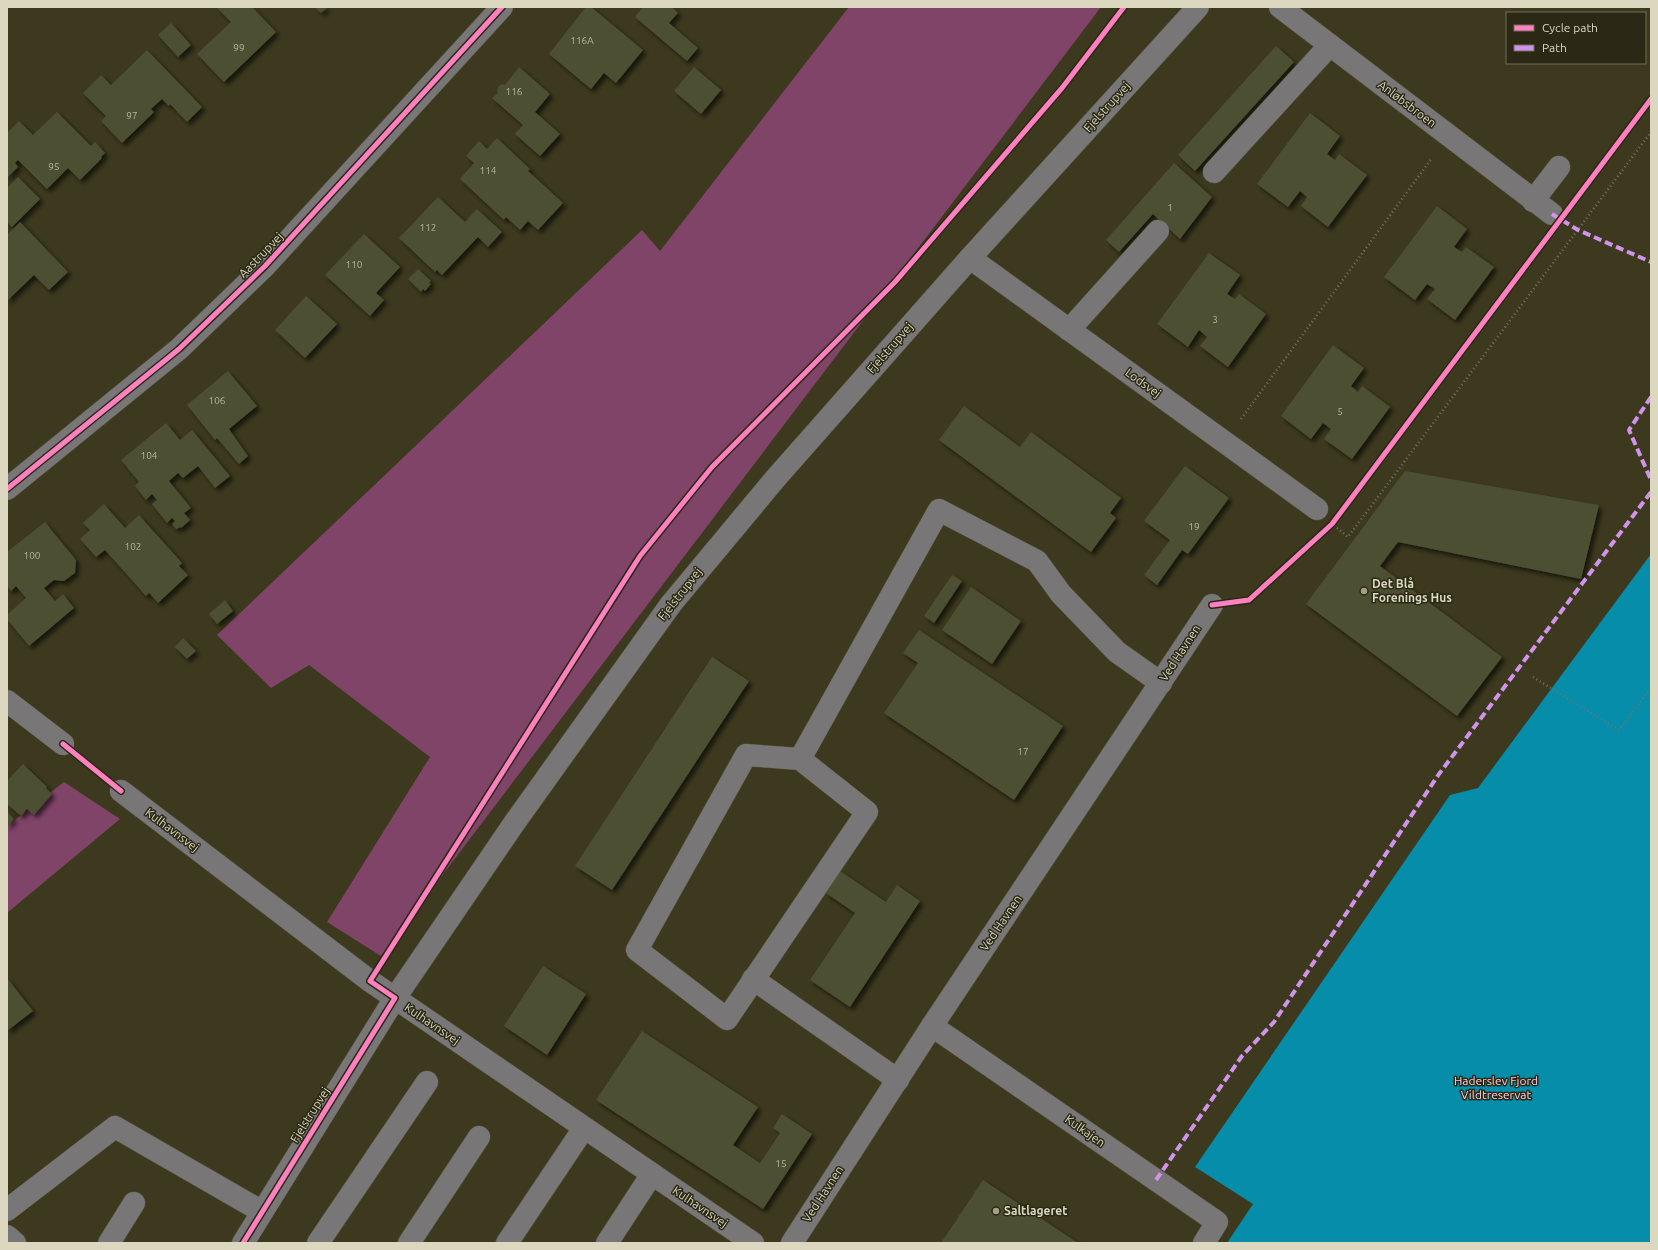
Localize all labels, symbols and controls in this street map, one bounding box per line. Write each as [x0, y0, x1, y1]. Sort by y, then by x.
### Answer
legend [1506, 12, 1646, 64]
text: Cycle path [1542, 21, 1598, 34]
house number: 116A [570, 35, 594, 46]
text: Path [1542, 41, 1567, 54]
house number: 99 [233, 42, 245, 53]
street label: Anløbsbroen [1376, 78, 1439, 130]
street label: Fjelstrupvej [1081, 79, 1132, 134]
house number: 116 [506, 86, 523, 97]
house number: 97 [126, 110, 138, 121]
house number: 95 [48, 161, 60, 172]
house number: 114 [480, 165, 497, 176]
house number: 1 [1167, 202, 1173, 213]
house number: 112 [420, 222, 436, 233]
street label: Aastrupvej [236, 229, 285, 280]
house number: 110 [346, 259, 363, 270]
house number: 3 [1212, 314, 1218, 325]
street label: Fjelstrupvej [864, 320, 915, 376]
street label: Lodsvej [1123, 365, 1164, 400]
house number: 106 [209, 395, 226, 406]
house number: 5 [1337, 406, 1343, 417]
house number: 104 [141, 450, 158, 461]
house number: 19 [1188, 521, 1200, 532]
house number: 102 [125, 541, 141, 552]
house number: 100 [24, 550, 41, 561]
street label: Fjelstrupvej [655, 565, 704, 622]
place label: Det Blå Forenings Hus [1372, 577, 1452, 604]
marker: Det Blå Forenings Hus [1359, 586, 1369, 596]
street label: Ved Havnen [1157, 622, 1203, 683]
house number: 17 [1017, 746, 1029, 757]
street label: Kulhavnsvej [143, 805, 202, 854]
street label: Ved Havnen [977, 892, 1024, 953]
street label: Kulhavnsvej [402, 1000, 462, 1047]
park label: Haderslev Fjord Vildtreservat [1454, 1074, 1538, 1101]
street label: Fjelstrupvej [287, 1085, 332, 1145]
street label: Kulkajen [1063, 1112, 1108, 1149]
house number: 15 [775, 1158, 787, 1169]
street label: Ved Havnen [800, 1163, 846, 1224]
street label: Kulhavnsvej [670, 1183, 730, 1230]
place label: Saltlageret [1004, 1204, 1067, 1217]
marker: Saltlageret [991, 1206, 1001, 1216]

